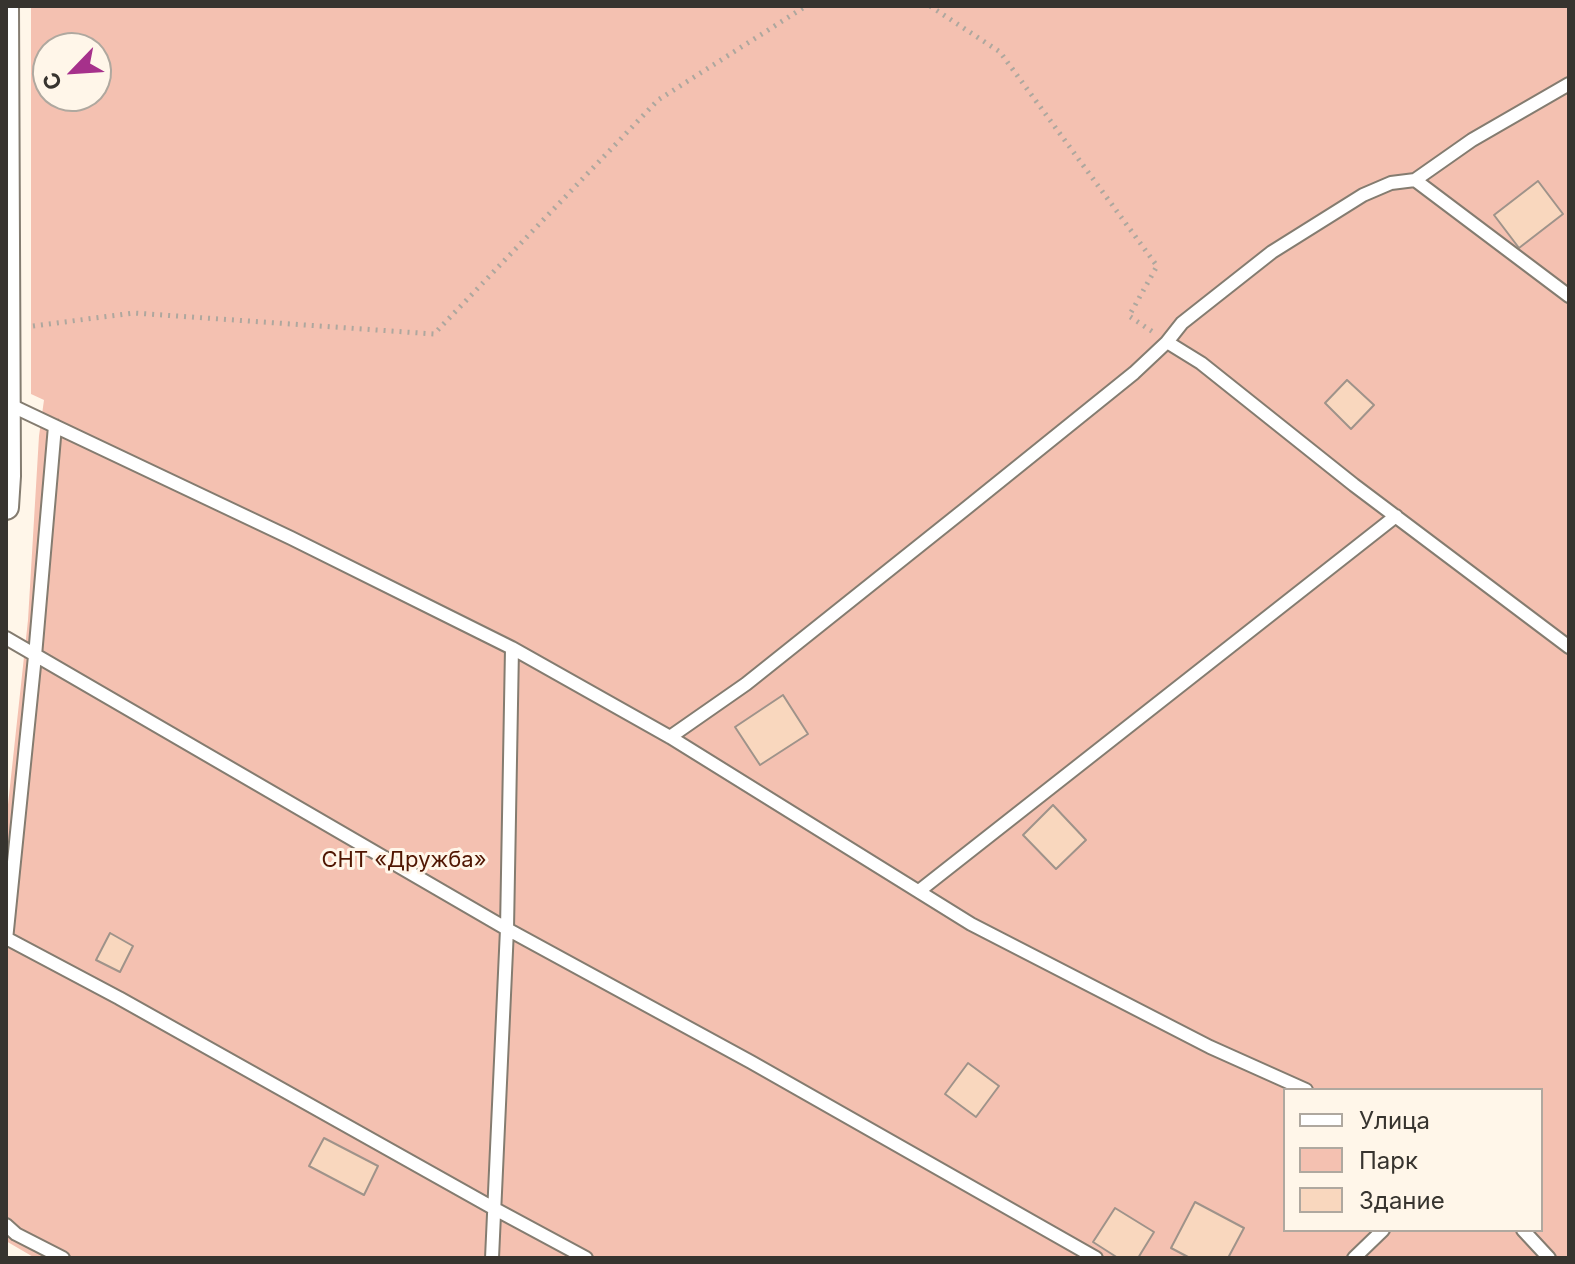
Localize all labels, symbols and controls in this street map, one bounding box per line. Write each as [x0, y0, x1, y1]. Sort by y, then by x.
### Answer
north arrow [32, 32, 112, 112]
text: С [37, 68, 67, 94]
park label: СНТ «Дружба» [321, 847, 487, 873]
legend [1283, 1088, 1543, 1232]
text: Улица [1359, 1106, 1430, 1135]
text: Парк [1359, 1146, 1418, 1175]
text: Здание [1359, 1186, 1445, 1215]

